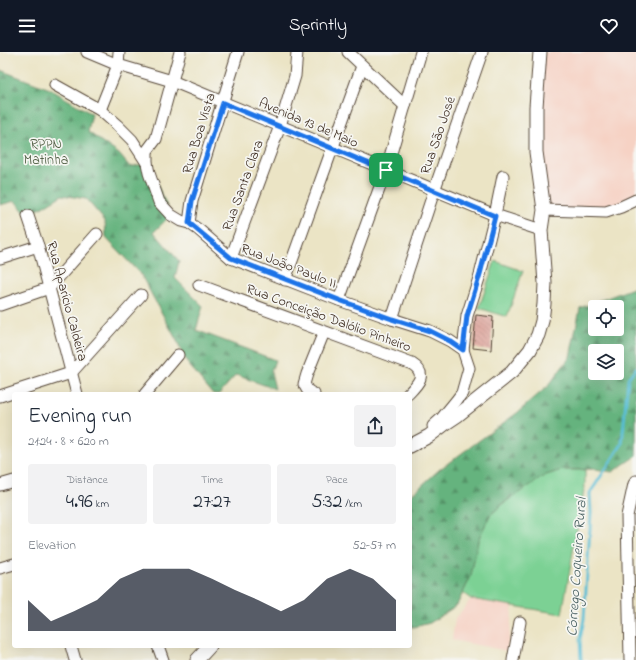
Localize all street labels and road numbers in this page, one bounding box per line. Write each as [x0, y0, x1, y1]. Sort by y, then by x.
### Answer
street label: Rua Boa Vista [177, 90, 222, 177]
street label: Avenida 13 de Maio [255, 93, 361, 154]
street label: Rua São José [415, 93, 462, 177]
street label: Rua Santa Clara [217, 137, 270, 234]
street label: Rua João Paulo II [237, 238, 339, 294]
street label: Rua Aparício Caldeira [40, 239, 93, 364]
street label: Rua Conceição Dalólio Pinheiro [243, 279, 414, 358]

